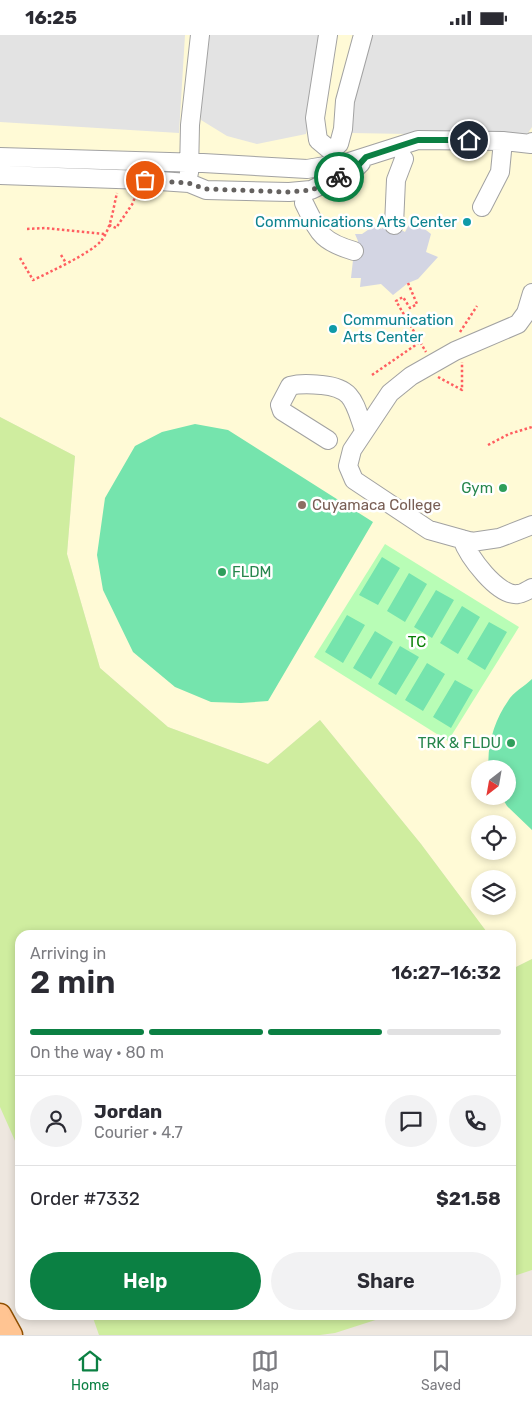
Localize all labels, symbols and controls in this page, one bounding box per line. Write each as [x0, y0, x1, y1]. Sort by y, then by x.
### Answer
text: 16:25 [25, 6, 77, 29]
pin [448, 119, 490, 161]
icon: home [455, 126, 483, 154]
courier [314, 152, 364, 202]
pin [124, 159, 166, 201]
icon: bike [325, 163, 353, 191]
icon: bag [131, 166, 159, 194]
place label: Communications Arts Center [255, 213, 457, 231]
marker: Communications Arts Center [461, 216, 473, 228]
place label: Communication Arts Center [343, 311, 454, 346]
marker: Communication Arts Center [327, 323, 339, 335]
place label: Gym [461, 479, 493, 497]
marker: Gym [497, 482, 509, 494]
place label: Cuyamaca College [312, 496, 441, 514]
marker: Cuyamaca College [296, 499, 308, 511]
place label: FLDM [232, 563, 271, 581]
marker: FLDM [216, 566, 228, 578]
park label: TC [408, 633, 426, 651]
place label: TRK & FLDU [418, 734, 501, 752]
marker: TRK & FLDU [505, 737, 517, 749]
north arrow [471, 760, 516, 805]
map controls [471, 760, 516, 915]
button: locate [471, 815, 516, 860]
button: layers [471, 870, 516, 915]
text: Arriving in [30, 944, 106, 963]
text: 16:27–16:32 [391, 961, 501, 984]
text: 2 min [30, 963, 115, 1001]
text: On the way · 80 m [30, 1043, 164, 1062]
button: person [30, 1095, 82, 1147]
button: chat [385, 1095, 437, 1147]
button: phone [449, 1095, 501, 1147]
text: Jordan [94, 1100, 162, 1123]
text: Courier · 4.7 [94, 1123, 183, 1142]
text: Order #7332 [30, 1187, 140, 1210]
text: $21.58 [436, 1187, 501, 1210]
button: Help [30, 1252, 261, 1310]
button: Share [271, 1252, 501, 1310]
tab: Home [71, 1347, 109, 1394]
tab: Map [251, 1347, 279, 1394]
tab: Saved [421, 1347, 461, 1394]

